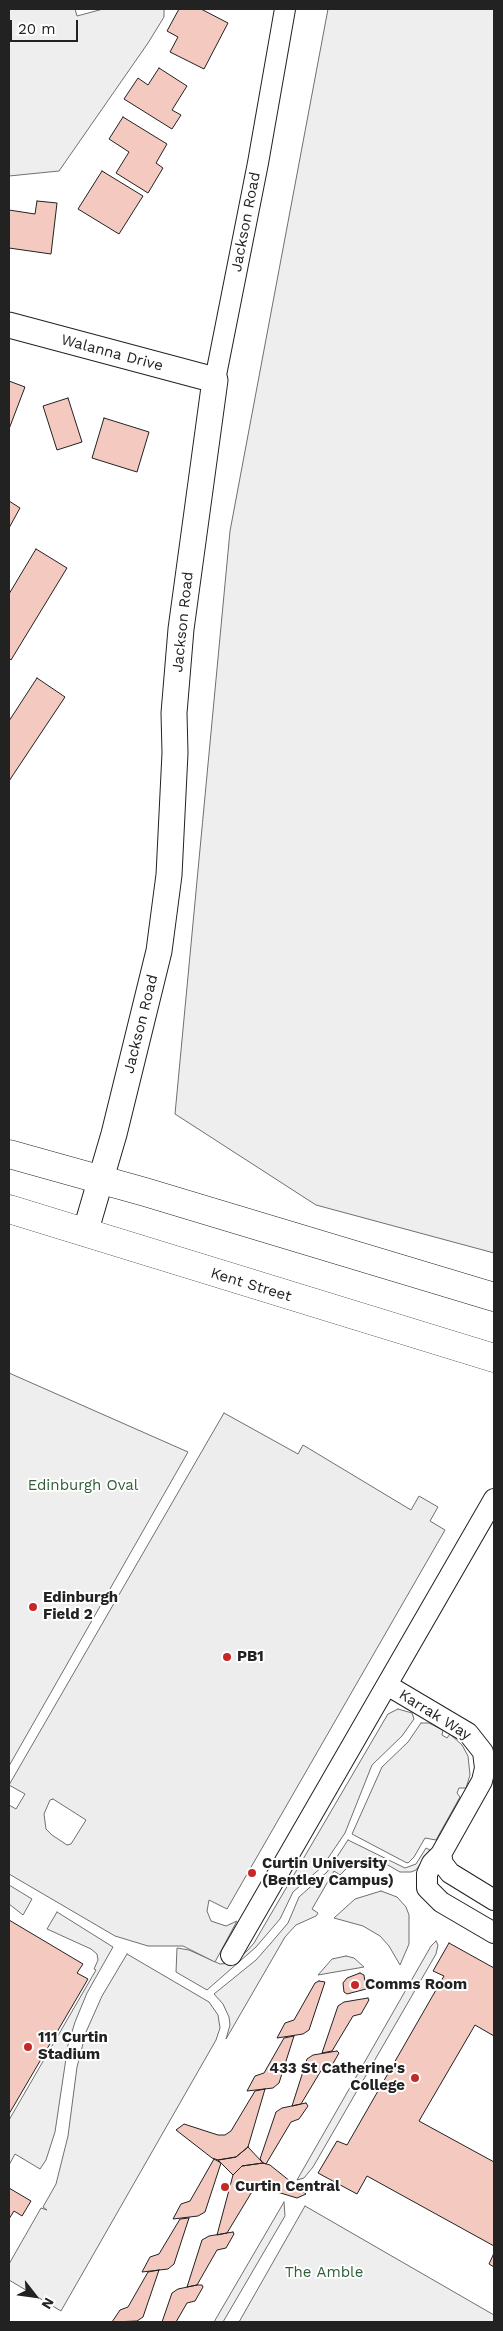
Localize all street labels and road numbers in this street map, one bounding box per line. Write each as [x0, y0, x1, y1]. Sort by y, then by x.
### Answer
street label: Jackson Road [227, 171, 265, 273]
street label: Walanna Drive [59, 331, 165, 375]
street label: Jackson Road [169, 571, 197, 673]
street label: Jackson Road [120, 973, 162, 1075]
street label: Kent Street [208, 1264, 294, 1306]
street label: Karrak Way [396, 1686, 474, 1744]

